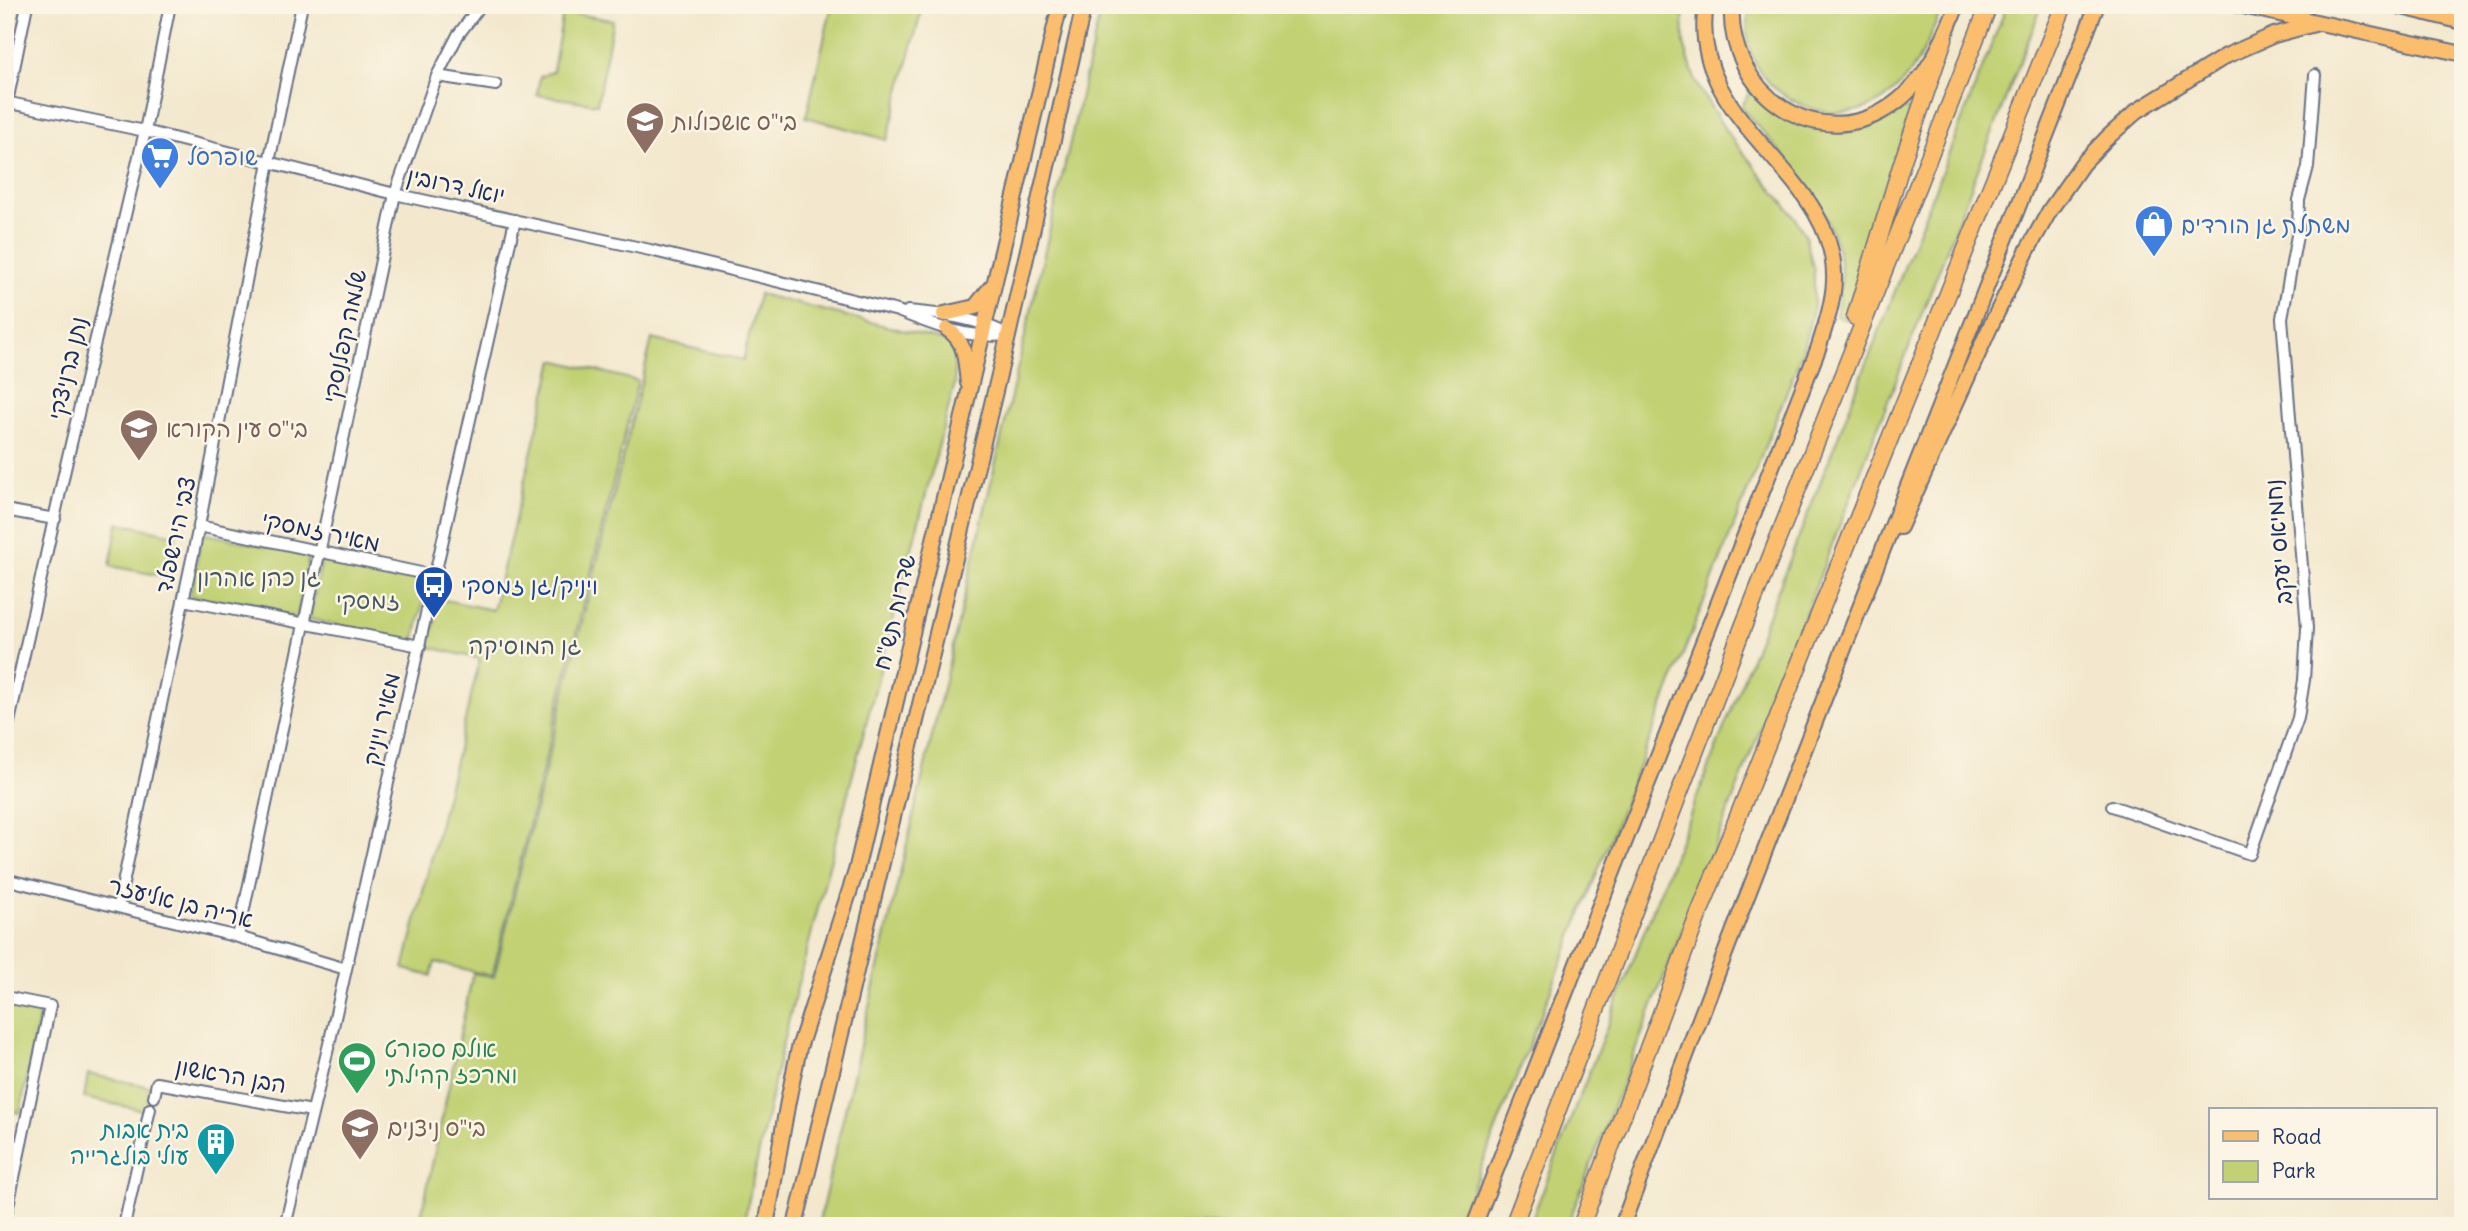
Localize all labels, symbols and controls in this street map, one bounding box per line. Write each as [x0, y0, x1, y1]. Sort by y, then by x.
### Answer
school or university icon: בי"ס אשכולות [624, 100, 666, 155]
place label: בי"ס אשכולות [670, 107, 797, 136]
supermarket icon: שופרסל [139, 135, 181, 190]
place label: שופרסל [187, 142, 258, 171]
street label: יואל דרובין [404, 160, 508, 210]
shop icon: משתלת גן הורדים [2133, 203, 2175, 258]
place label: משתלת גן הורדים [2181, 210, 2351, 239]
street label: שלמה קפלנסקי [316, 267, 372, 405]
street label: נתן ברניצקי [41, 313, 93, 423]
school or university icon: בי"ס עין הקורא [118, 407, 160, 462]
place label: בי"ס עין הקורא [166, 414, 308, 443]
street label: צבי הירשפלד [148, 474, 202, 596]
street label: נחמיאס יעקב [2258, 478, 2298, 606]
street label: מאיר זמסקי [259, 504, 383, 558]
street label: שדרות תש"ח [867, 551, 921, 673]
park label: גן כהן אהרון [197, 563, 321, 593]
bus stop icon: ויניק/גן זמסקי [413, 564, 455, 619]
place label: ויניק/גן זמסקי [461, 571, 598, 600]
park label: זמסקי [336, 586, 400, 615]
park label: גן המוסיקה [469, 631, 581, 660]
street label: מאיר ויניק [356, 669, 406, 769]
street label: אריה בן אליעזר [105, 870, 257, 934]
place label: אולם ספורט ומרכז קהילתי [384, 1034, 518, 1090]
sports icon: אולם ספורט ומרכז קהילתי [336, 1040, 378, 1095]
street label: הבן הראשון [173, 1051, 289, 1099]
school or university icon: בי"ס ניצנים [339, 1106, 381, 1161]
legend [2209, 1108, 2436, 1200]
place label: בי"ס ניצנים [387, 1113, 486, 1142]
place label: בית אבות עולי בולגרייה [70, 1115, 189, 1170]
building icon: בית אבות עולי בולגרייה [195, 1121, 237, 1176]
text: Road [2272, 1123, 2321, 1150]
text: Park [2272, 1157, 2315, 1184]

